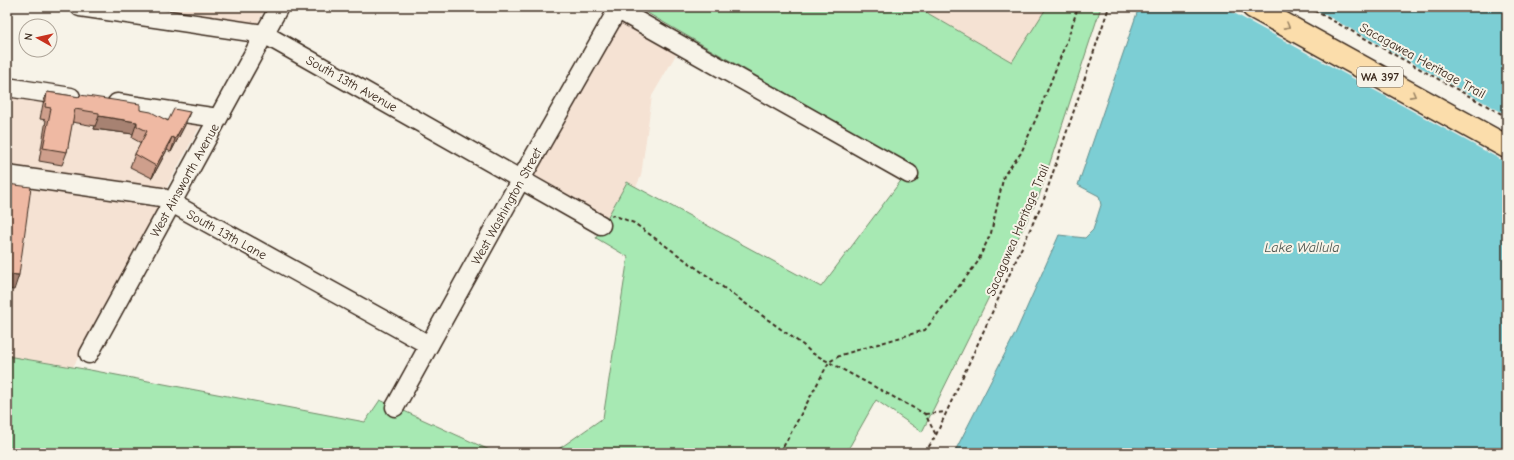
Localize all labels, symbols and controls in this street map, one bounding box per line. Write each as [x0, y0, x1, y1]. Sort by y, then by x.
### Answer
north arrow [18, 18, 58, 58]
street label: Sacagawea Heritage Trail [1357, 20, 1488, 101]
one-way arrow [1283, 21, 1290, 28]
text: N [22, 32, 36, 41]
street label: South 13th Avenue [303, 52, 400, 115]
road number: WA 397 [1357, 67, 1403, 87]
one-way arrow [1409, 91, 1416, 98]
street label: West Ainsworth Avenue [147, 120, 222, 240]
street label: West Washington Street [468, 144, 545, 267]
street label: Sacagawea Heritage Trail [983, 162, 1052, 298]
street label: South 13th Lane [184, 206, 270, 263]
water label: Lake Wallula [1264, 239, 1340, 256]

